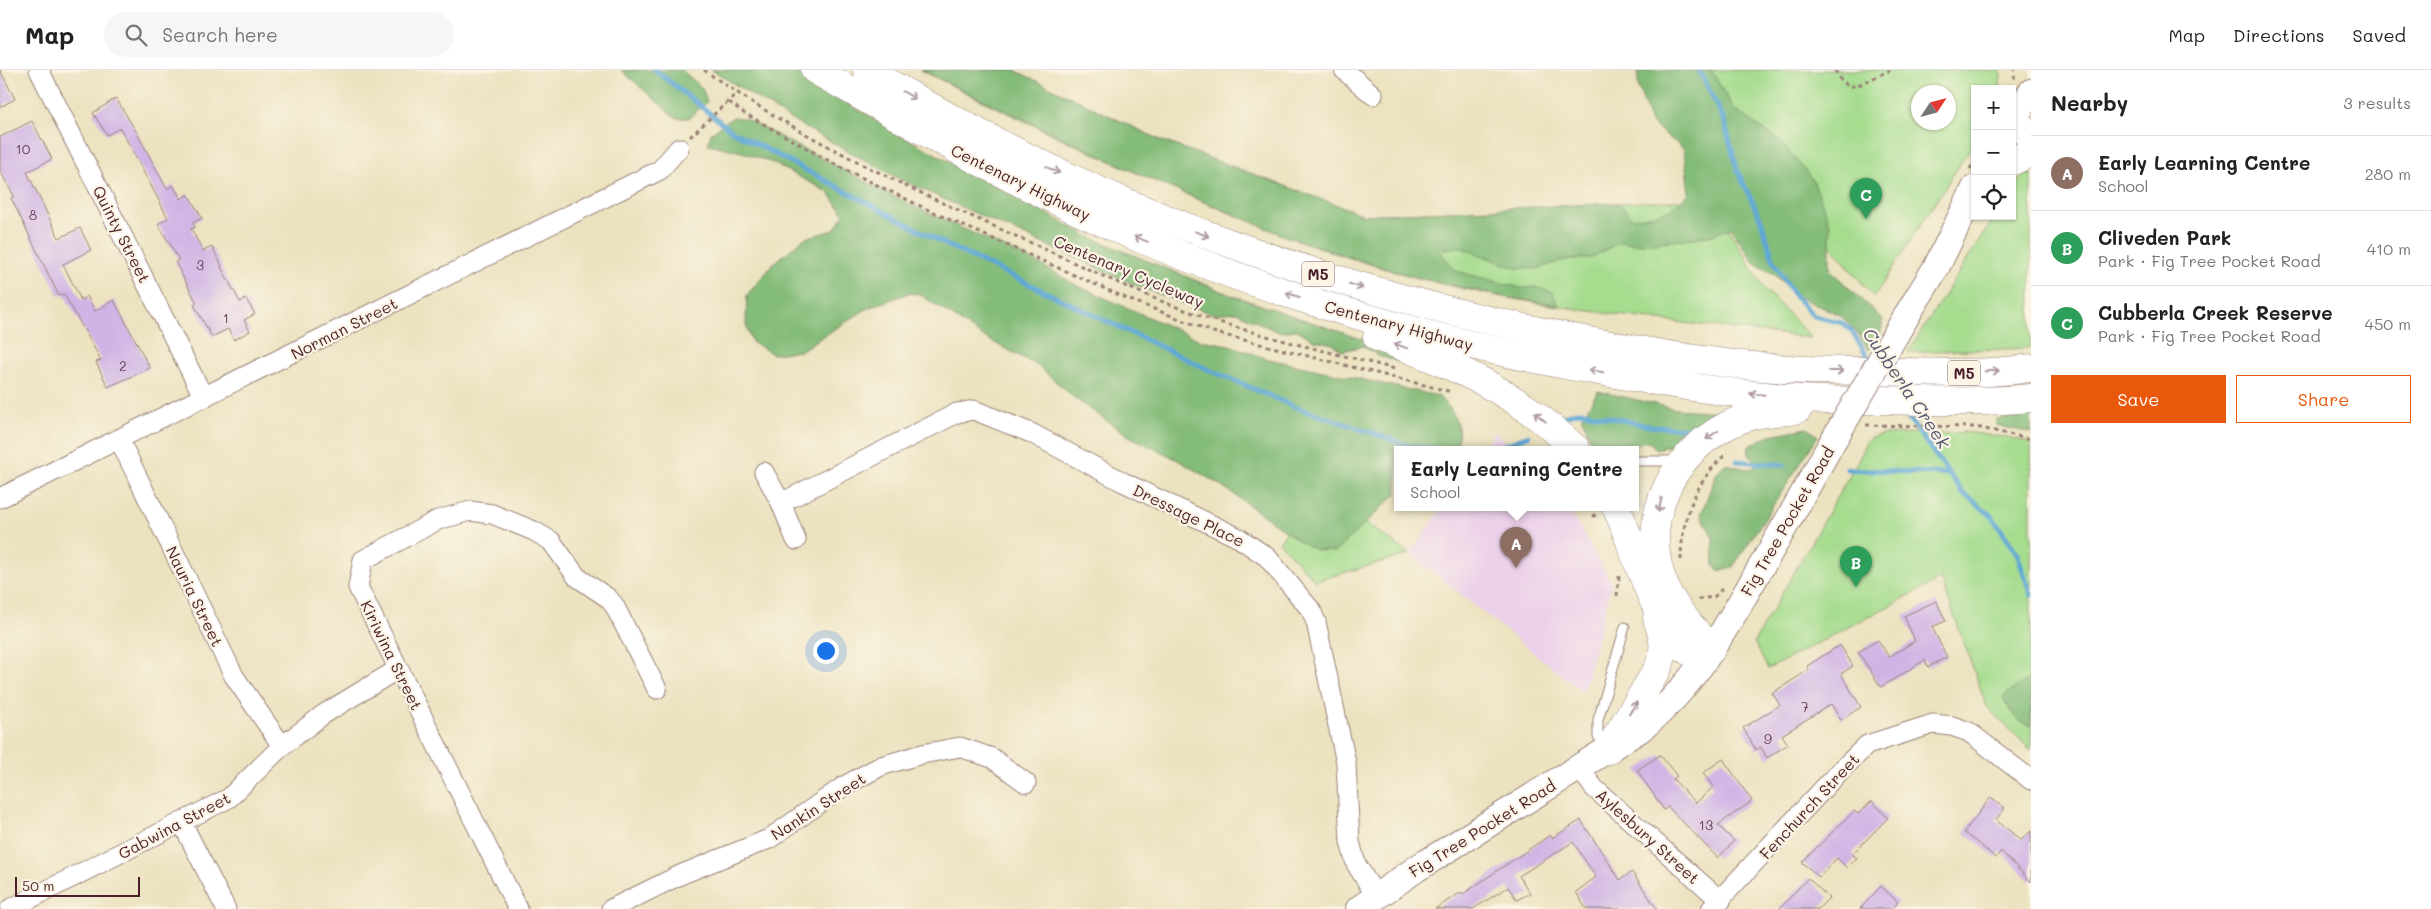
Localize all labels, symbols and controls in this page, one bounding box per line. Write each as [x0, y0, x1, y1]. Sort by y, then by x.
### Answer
search box [104, 12, 454, 57]
text: Map [25, 19, 74, 50]
icon: search [122, 21, 150, 49]
text: Search here [162, 22, 278, 47]
text: Map [2168, 23, 2205, 47]
text: Directions [2233, 23, 2325, 47]
text: Saved [2353, 23, 2406, 47]
north arrow [1911, 85, 1956, 130]
map controls [1971, 85, 2016, 220]
button: + [1971, 85, 2016, 130]
text: Nearby [2051, 89, 2128, 116]
one-way arrow [901, 91, 916, 100]
text: 3 results [2343, 92, 2411, 113]
button: − [1971, 130, 2016, 175]
house number: 10 [16, 139, 31, 158]
street label: Centenary Highway [948, 139, 1094, 225]
text: Early Learning Centre [2098, 150, 2310, 175]
text: A [2061, 163, 2073, 184]
text: 280 m [2365, 163, 2411, 184]
one-way arrow [1045, 166, 1060, 175]
button: locate [1971, 175, 2016, 220]
text: School [2098, 175, 2148, 196]
pin: C [1850, 178, 1882, 219]
street label: Quinty Street [88, 182, 156, 286]
house number: 8 [29, 205, 37, 224]
text: Cliveden Park [2098, 225, 2231, 250]
street label: Centenary Cycleway [1051, 230, 1207, 312]
one-way arrow [1194, 230, 1210, 239]
one-way arrow [1134, 234, 1149, 243]
text: B [2062, 238, 2072, 259]
text: 410 m [2367, 238, 2411, 259]
text: Park · Fig Tree Pocket Road [2098, 250, 2321, 271]
house number: 3 [196, 255, 204, 274]
road number: M5 [1302, 262, 1334, 286]
one-way arrow [1348, 281, 1364, 291]
one-way arrow [1286, 290, 1302, 299]
street label: Norman Street [287, 292, 401, 364]
street label: Centenary Highway [1322, 295, 1476, 355]
text: Cubberla Creek Reserve [2098, 300, 2333, 325]
house number: 1 [223, 308, 229, 327]
text: C [2061, 313, 2073, 334]
text: 450 m [2365, 313, 2411, 334]
water label: Cubberla Creek [1858, 323, 1957, 454]
text: Park · Fig Tree Pocket Road [2098, 325, 2321, 346]
one-way arrow [1394, 341, 1410, 350]
house number: 2 [119, 356, 127, 375]
road number: M5 [1948, 360, 1980, 386]
one-way arrow [1589, 366, 1605, 376]
one-way arrow [1828, 366, 1844, 375]
one-way arrow [1984, 367, 2000, 376]
button: Save [2051, 375, 2226, 423]
button: Share [2236, 375, 2411, 423]
one-way arrow [1750, 389, 1766, 399]
one-way arrow [1533, 411, 1546, 423]
one-way arrow [1705, 430, 1719, 440]
street label: Fig Tree Pocket Road [1736, 442, 1838, 600]
popup [1394, 446, 1639, 511]
text: Early Learning Centre [1410, 456, 1623, 481]
street label: Dressage Place [1130, 479, 1248, 551]
text: School [1410, 481, 1461, 502]
one-way arrow [1655, 496, 1664, 512]
pin: A [1500, 527, 1532, 568]
street label: Nauria Street [162, 542, 228, 650]
pin: B [1840, 546, 1872, 587]
street label: Kiriwina Street [356, 597, 428, 713]
your location [813, 638, 839, 664]
house number: 7 [1801, 697, 1809, 716]
one-way arrow [1629, 702, 1639, 716]
house number: 9 [1764, 729, 1772, 748]
street label: Fenchurch Street [1754, 749, 1864, 863]
street label: Nankin Street [767, 768, 869, 844]
street label: Fig Tree Pocket Road [1405, 774, 1559, 882]
street label: Aylesbury Street [1592, 784, 1704, 888]
street label: Gabwina Street [114, 787, 234, 863]
house number: 13 [1699, 815, 1713, 834]
scale bar [15, 874, 140, 897]
text: 50 m [22, 876, 54, 895]

